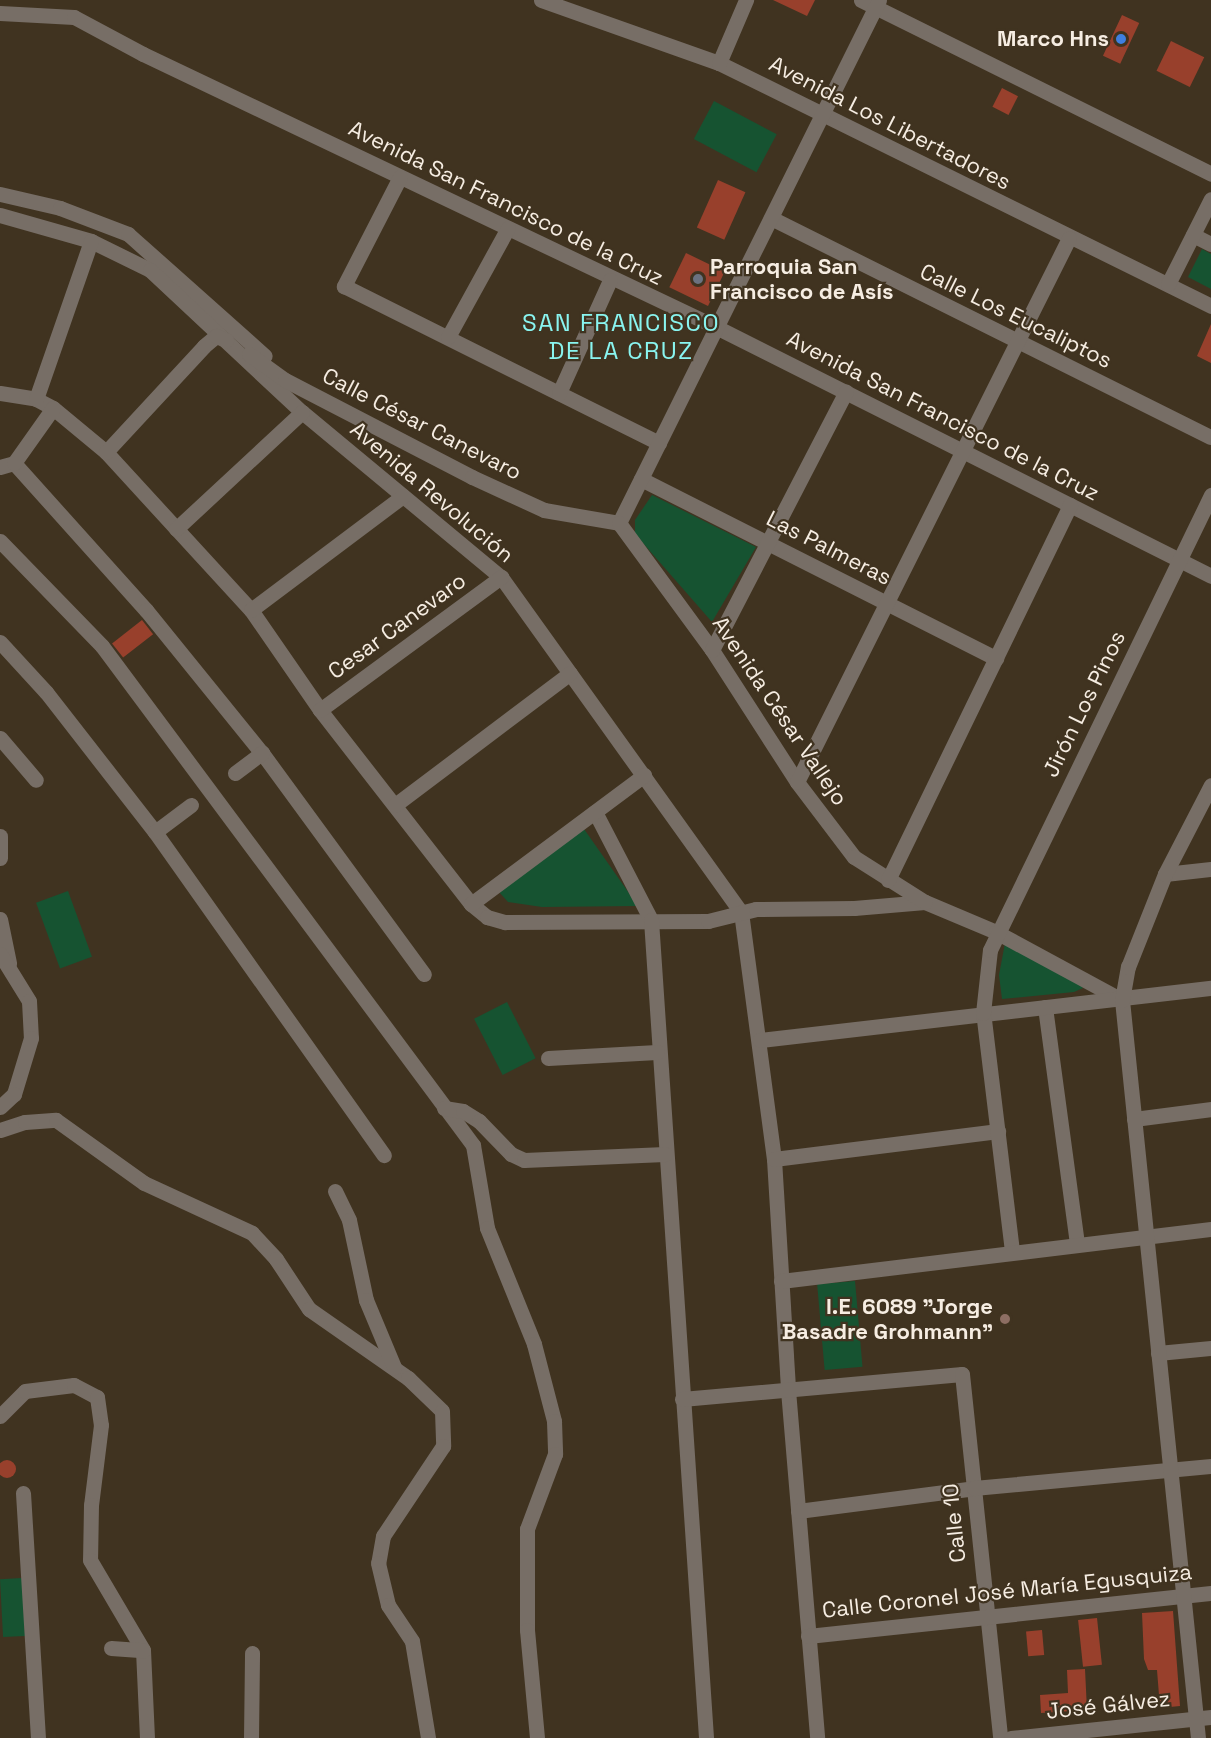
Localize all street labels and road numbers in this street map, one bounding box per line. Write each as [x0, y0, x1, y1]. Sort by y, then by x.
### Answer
street label: Avenida Los Libertadores [765, 50, 1015, 196]
street label: Avenida San Francisco de la Cruz [344, 115, 668, 291]
street label: Calle Los Eucaliptos [916, 258, 1116, 374]
street label: Avenida San Francisco de la Cruz [782, 325, 1104, 507]
street label: Calle César Canevaro [318, 362, 526, 486]
street label: Avenida Revolución [345, 416, 519, 568]
street label: Las Palmeras [762, 505, 896, 591]
street label: Cesar Canevaro [323, 567, 471, 685]
street label: Avenida César Vallejo [707, 611, 853, 811]
street label: Jirón Los Pinos [1037, 627, 1131, 781]
street label: Calle 10 [937, 1482, 971, 1564]
street label: Calle Coronel José María Egusquiza [821, 1558, 1193, 1624]
street label: José Gálvez [1045, 1685, 1171, 1725]

